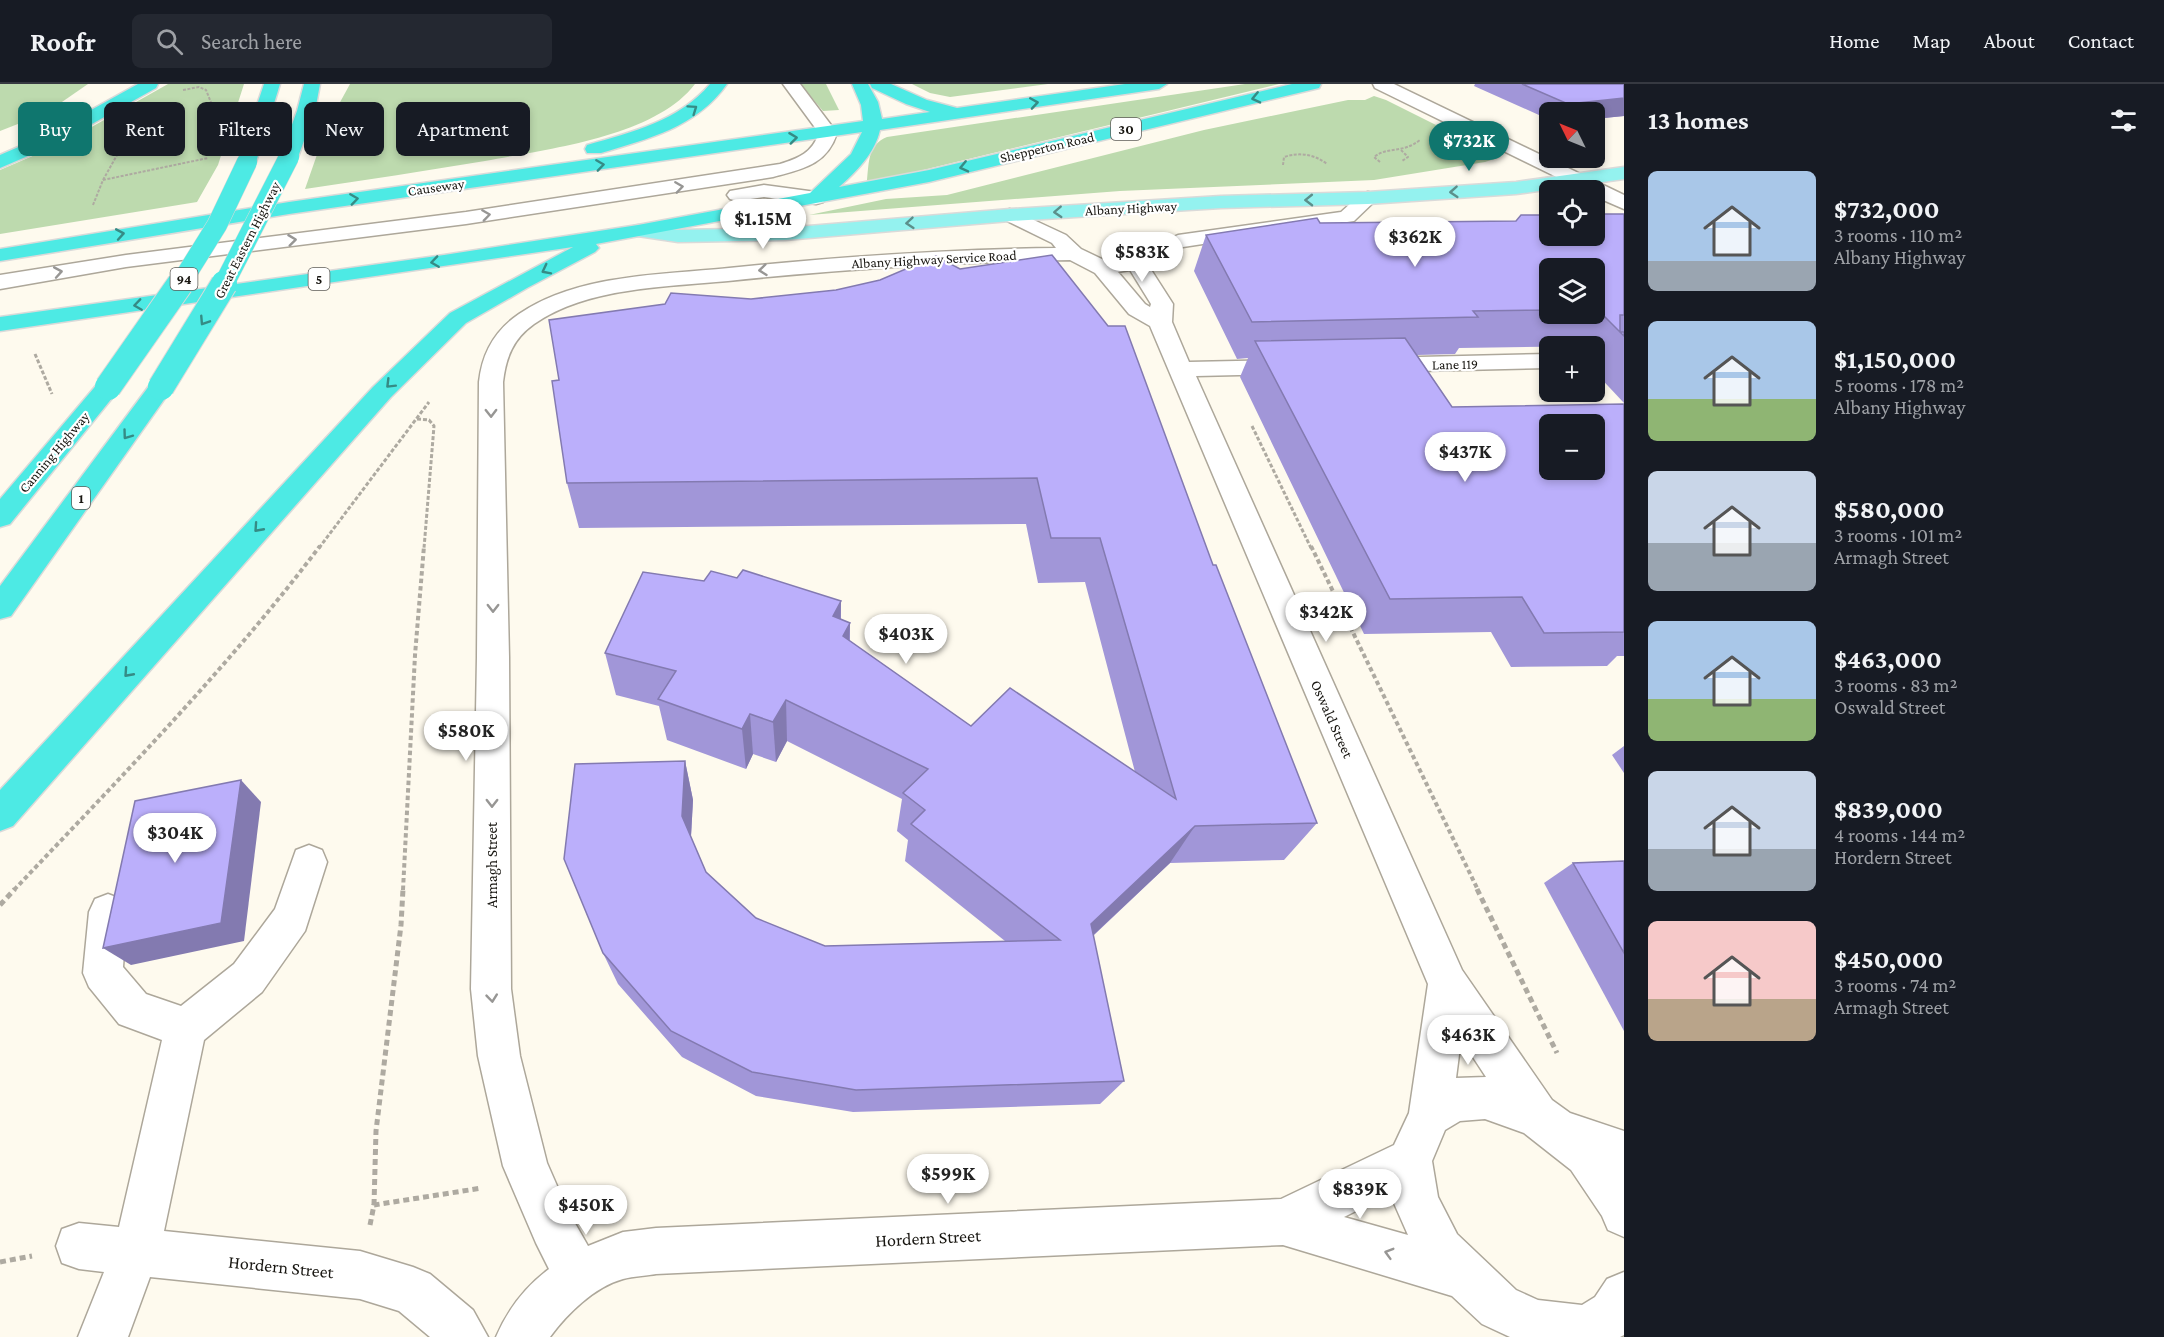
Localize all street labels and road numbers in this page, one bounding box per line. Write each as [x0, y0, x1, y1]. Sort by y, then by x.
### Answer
road number: 30 [1111, 118, 1141, 140]
street label: Shepperton Road [998, 128, 1096, 166]
street label: Causeway [407, 175, 466, 199]
street label: Great Eastern Highway [211, 178, 284, 301]
street label: Albany Highway [1085, 198, 1178, 218]
street label: Albany Highway Service Road [851, 247, 1018, 271]
road number: 94 [170, 268, 198, 290]
road number: 5 [308, 268, 330, 290]
street label: Lane 119 [1432, 356, 1478, 372]
street label: Canning Highway [16, 408, 93, 496]
road number: 1 [72, 487, 90, 509]
street label: Oswald Street [1308, 678, 1357, 761]
street label: Armagh Street [484, 821, 501, 908]
street label: Hordern Street [875, 1225, 982, 1251]
street label: Hordern Street [227, 1252, 336, 1283]

